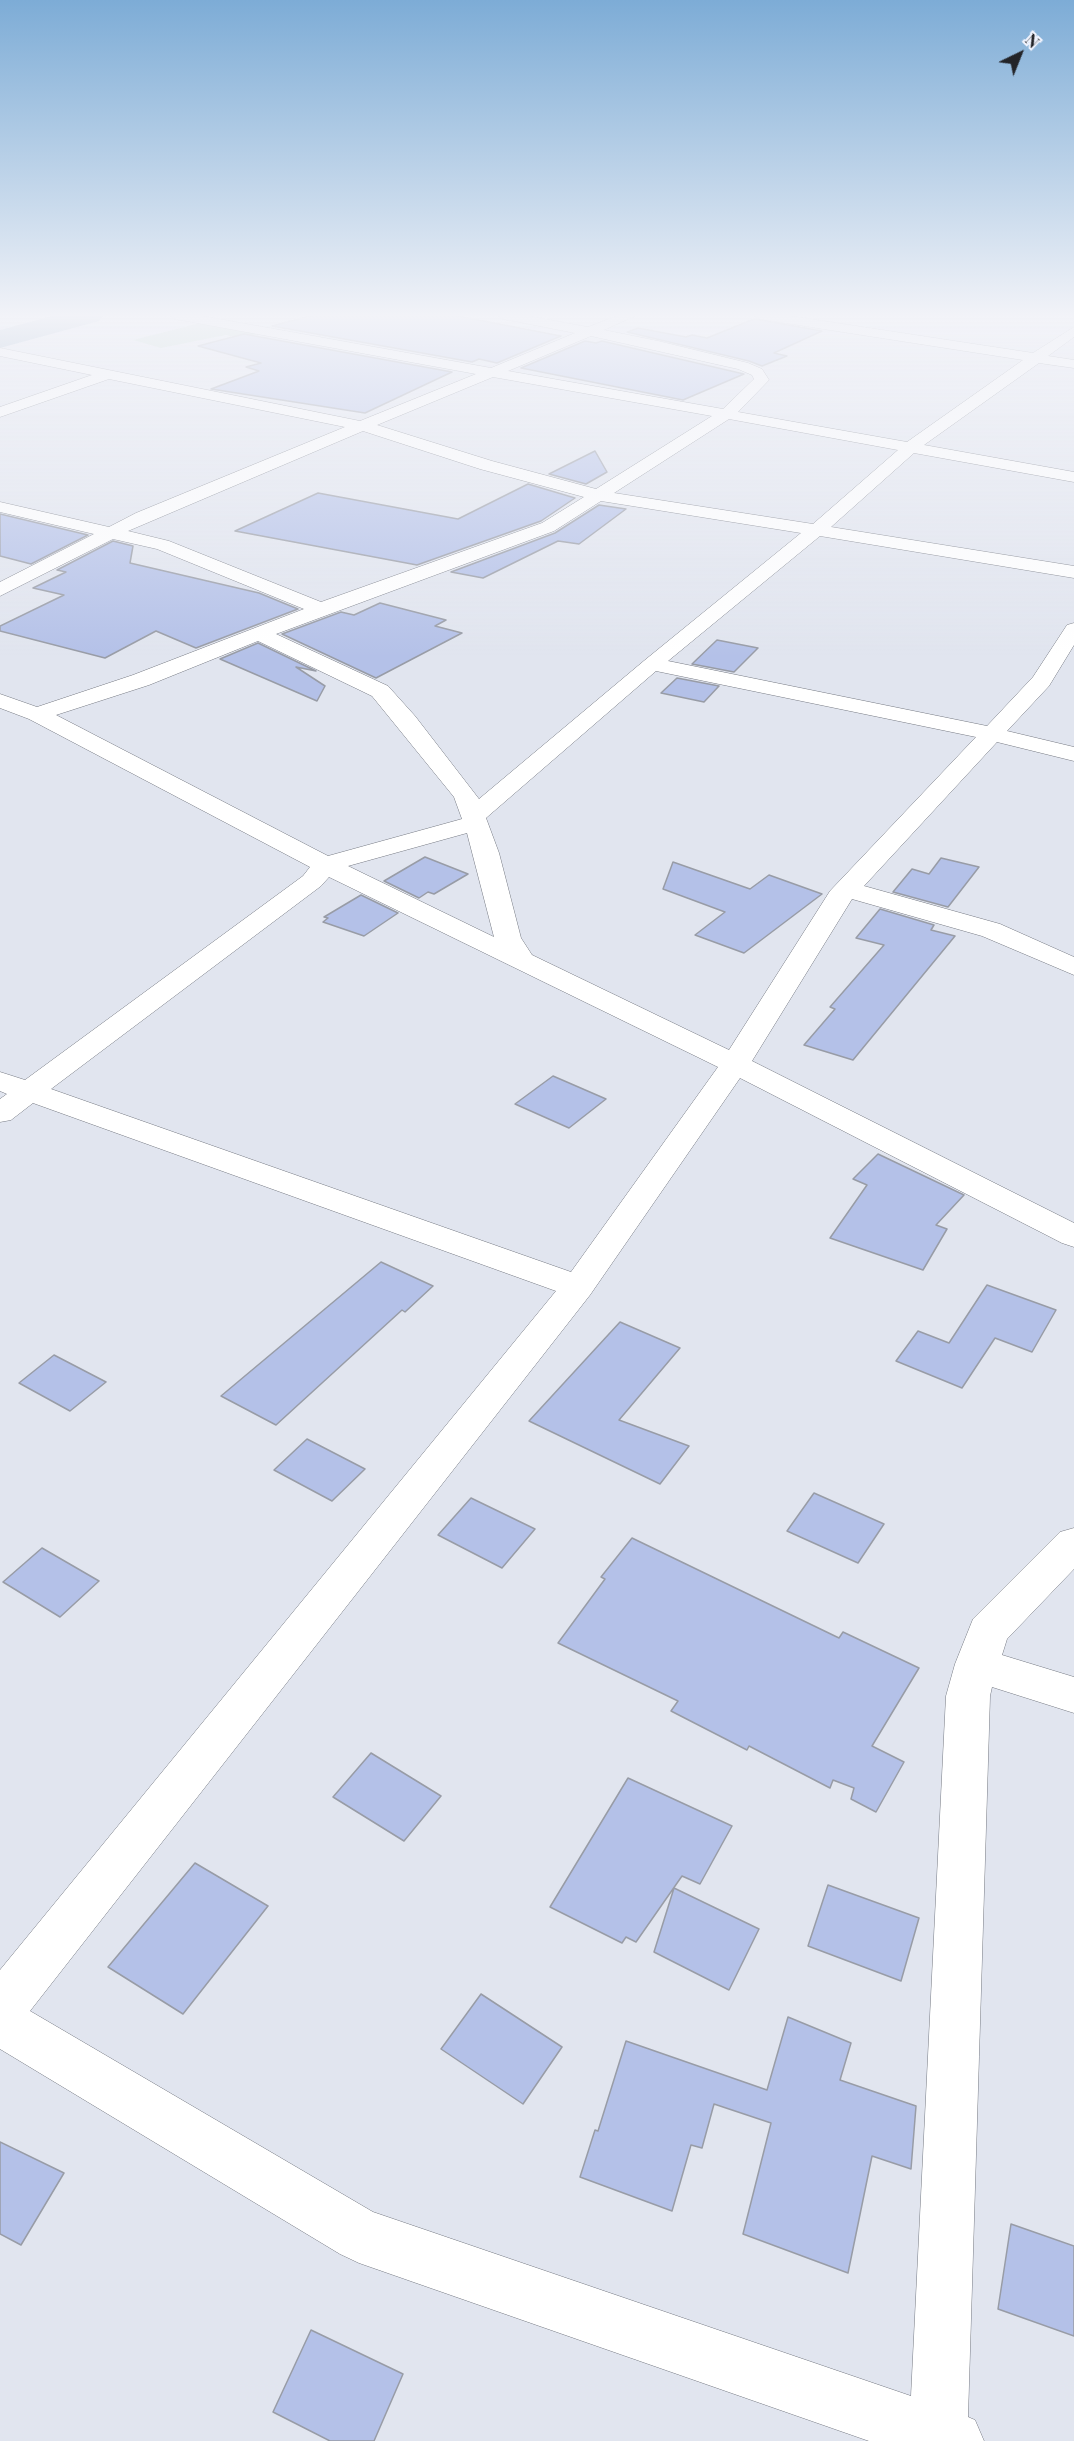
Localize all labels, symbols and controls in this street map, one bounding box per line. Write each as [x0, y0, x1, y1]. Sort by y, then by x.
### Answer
north arrow [990, 24, 1050, 84]
text: N [1021, 29, 1044, 52]

